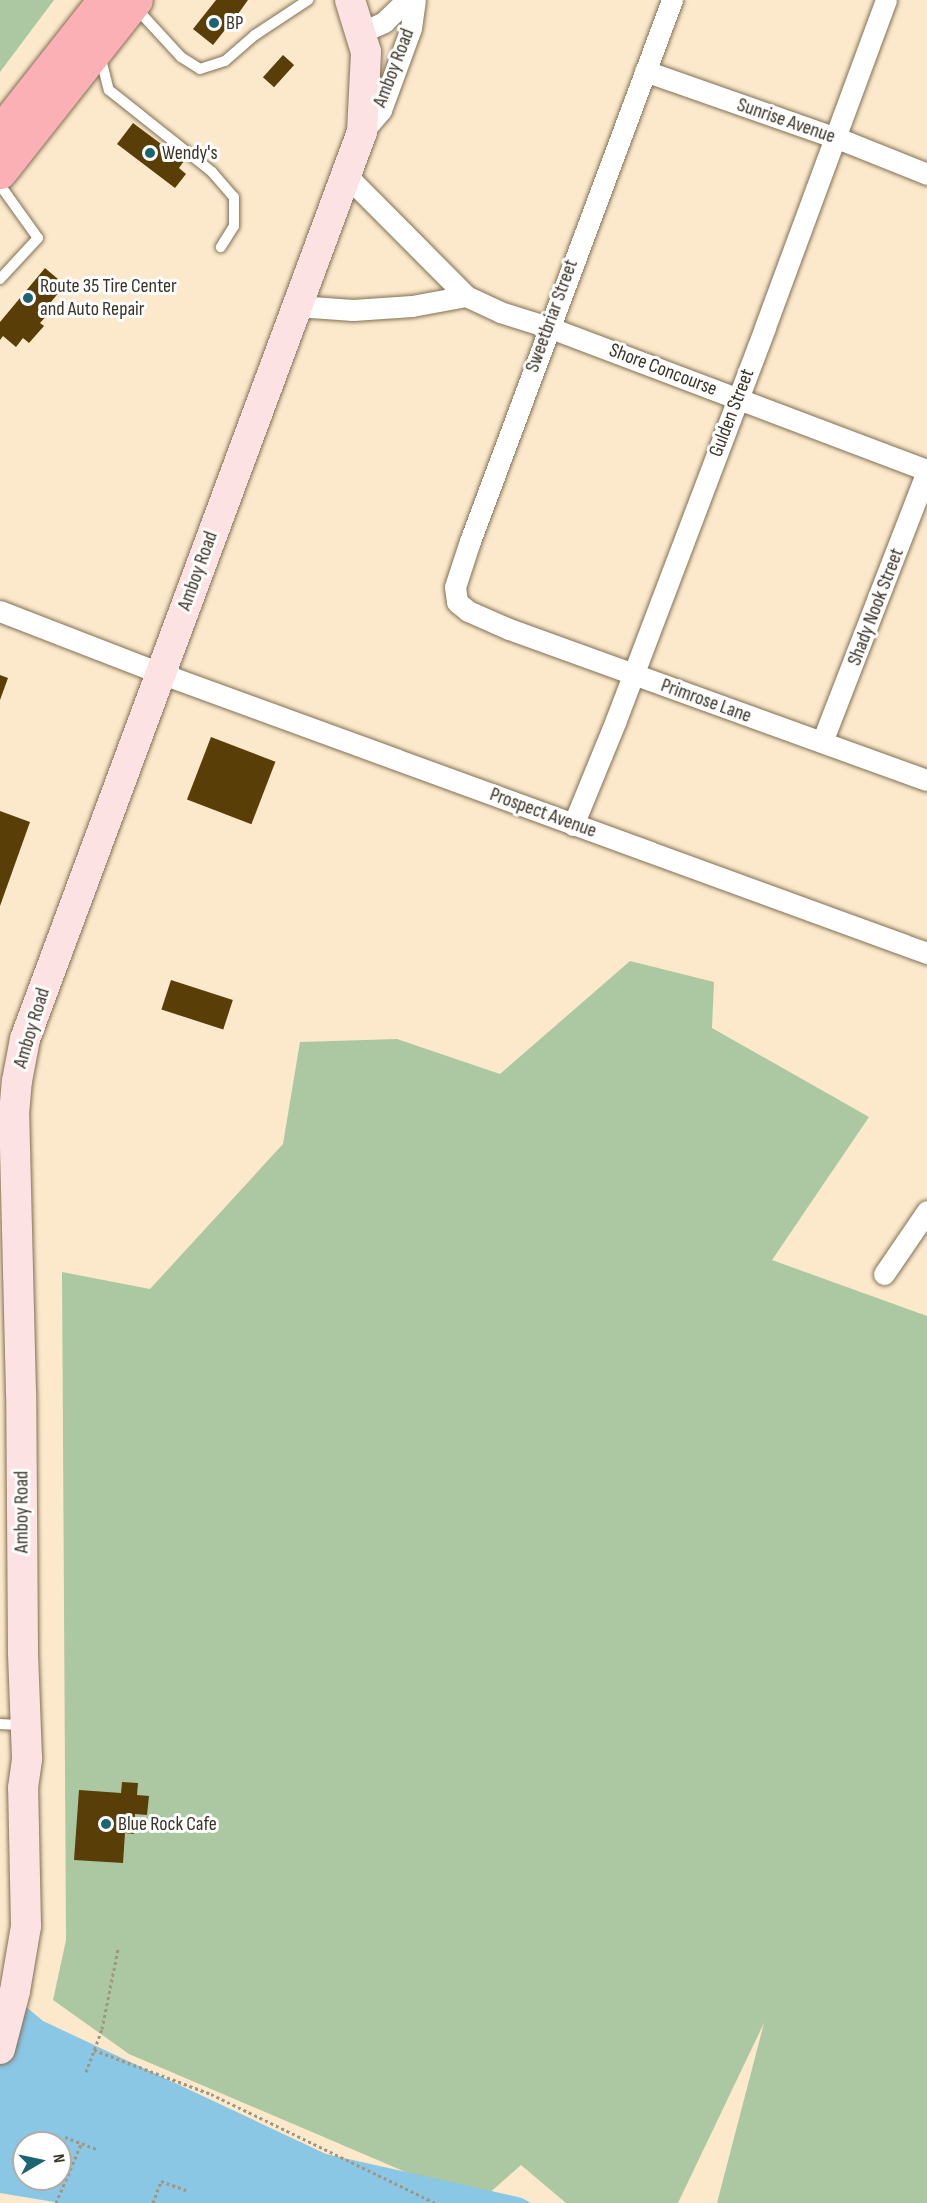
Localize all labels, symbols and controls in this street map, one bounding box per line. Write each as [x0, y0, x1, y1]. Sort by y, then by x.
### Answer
place label: BP [226, 11, 243, 35]
marker: BP [207, 16, 221, 30]
street label: Amboy Road [368, 25, 420, 111]
street label: Sunrise Avenue [734, 93, 838, 149]
place label: Wendy's [162, 141, 218, 165]
marker: Wendy's [143, 146, 157, 160]
street label: Sweetbriar Street [520, 256, 584, 376]
place label: Route 35 Tire Center and Auto Repair [40, 274, 177, 321]
marker: Route 35 Tire Center and Auto Repair [21, 291, 35, 305]
street label: Shore Concourse [606, 338, 720, 402]
street label: Gulden Street [704, 366, 760, 460]
street label: Amboy Road [173, 528, 223, 614]
street label: Shady Nook Street [843, 545, 909, 669]
street label: Primrose Lane [657, 674, 755, 728]
street label: Prospect Avenue [486, 783, 600, 843]
street label: Amboy Road [8, 985, 56, 1071]
street label: Amboy Road [10, 1471, 34, 1553]
place label: Blue Rock Cafe [118, 1812, 217, 1836]
marker: Blue Rock Cafe [99, 1817, 113, 1831]
north arrow [12, 2131, 72, 2191]
text: N [48, 2153, 68, 2164]

